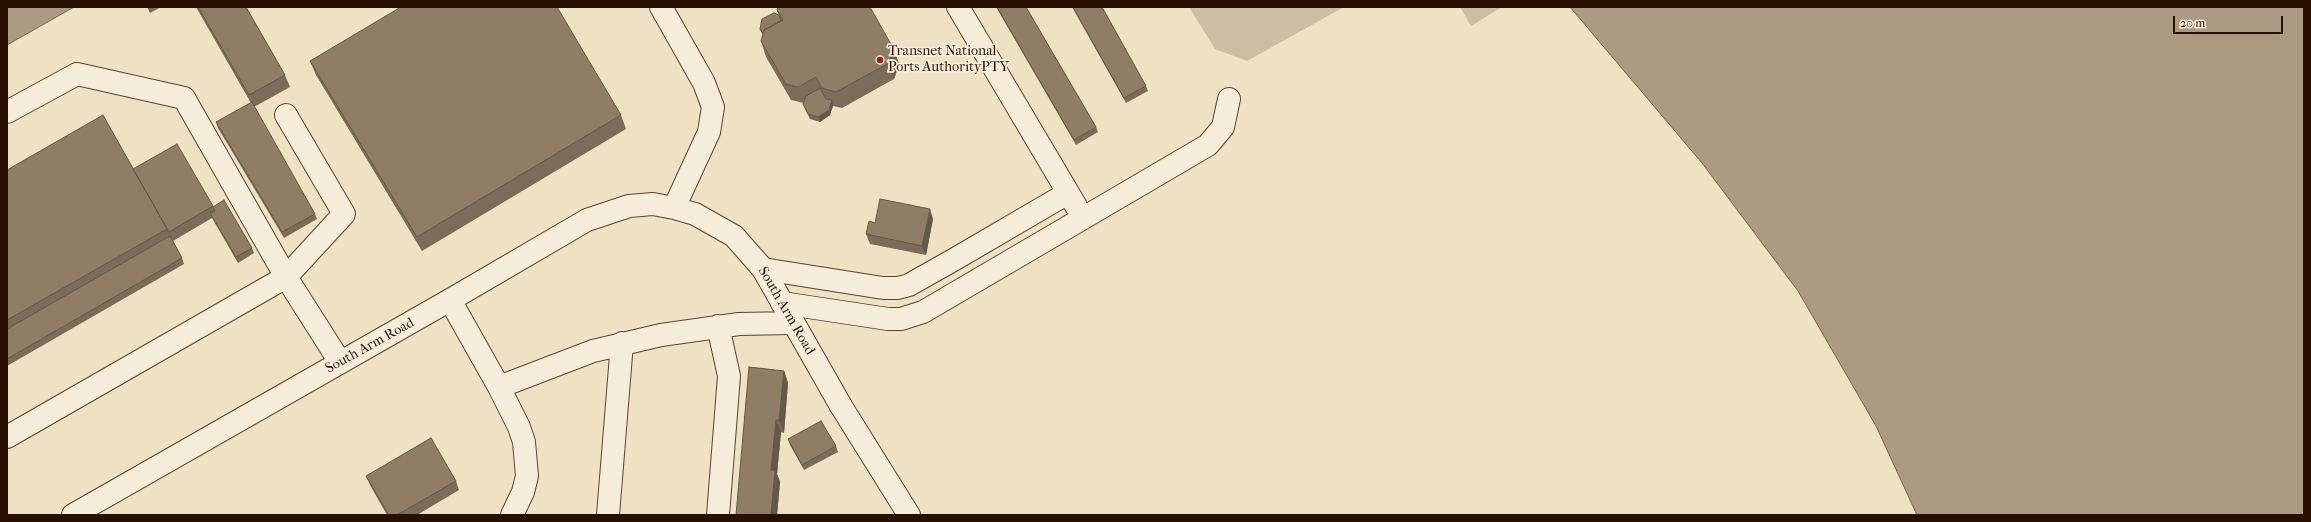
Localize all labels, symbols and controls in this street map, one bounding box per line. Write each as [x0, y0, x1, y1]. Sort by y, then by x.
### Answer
scale bar [2175, 8, 2285, 34]
text: 20 m [2180, 16, 2205, 30]
place label: Transnet National Ports AuthorityPTY [888, 44, 1009, 76]
marker: Transnet National Ports AuthorityPTY [875, 55, 885, 65]
street label: South Arm Road [754, 264, 818, 358]
street label: South Arm Road [323, 315, 417, 377]

